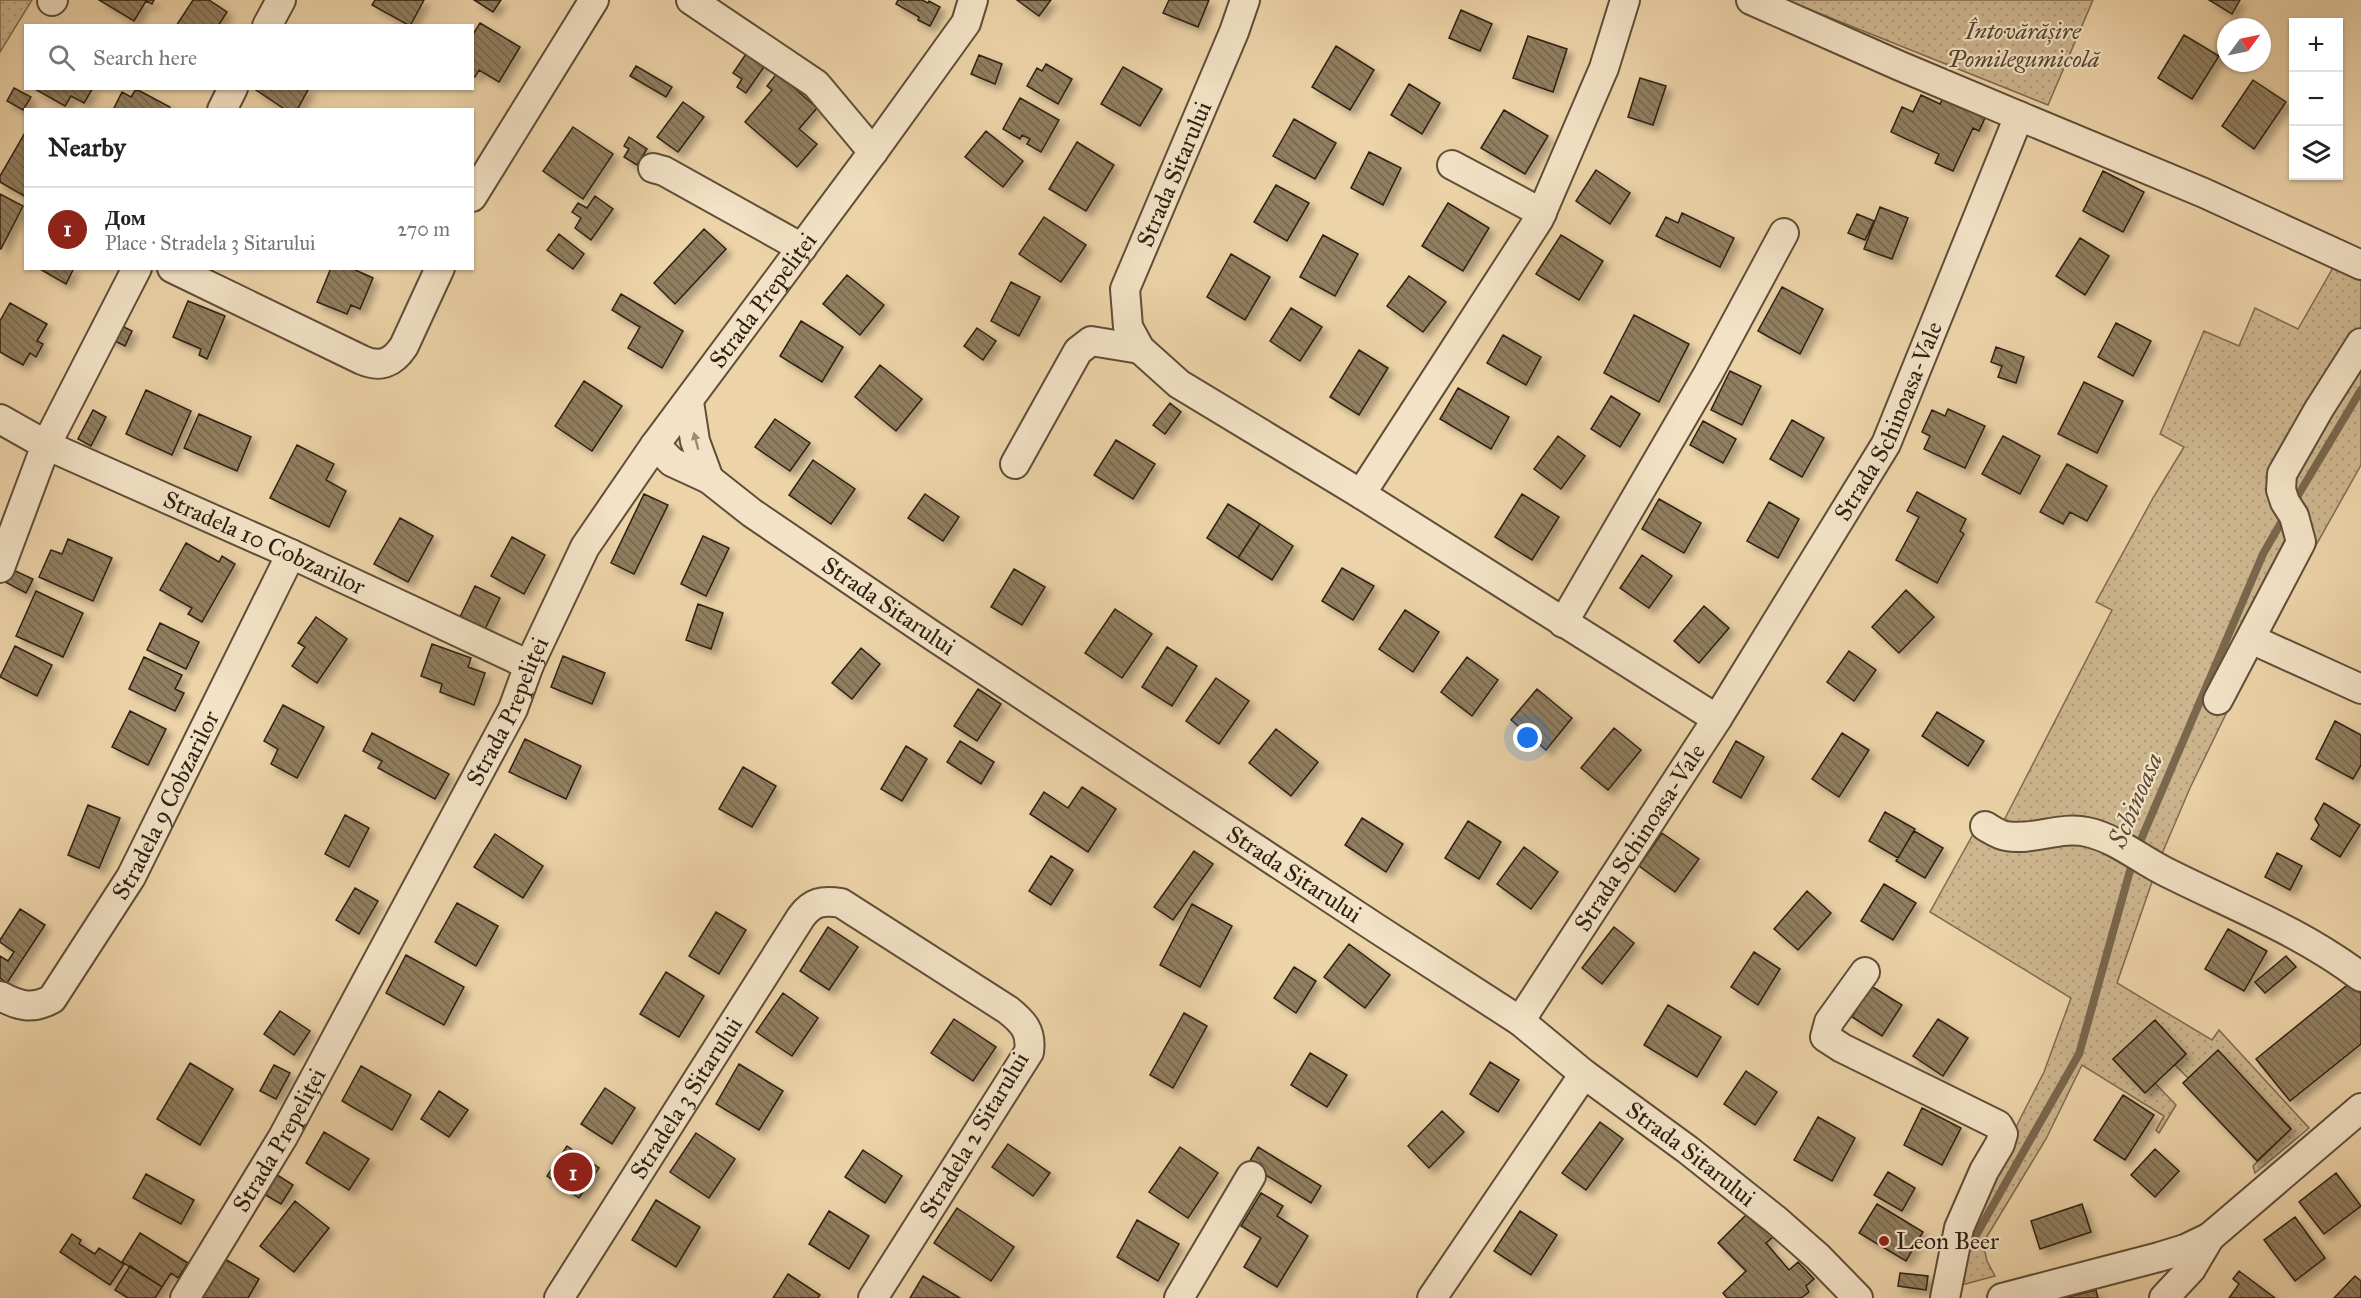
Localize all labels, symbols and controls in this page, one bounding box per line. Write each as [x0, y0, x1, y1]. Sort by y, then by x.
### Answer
park label: Întovărășire Pomilegumicolă [1947, 16, 2101, 74]
north arrow [2217, 18, 2271, 72]
map controls [2289, 18, 2343, 180]
button: + [2289, 18, 2343, 72]
search box [24, 24, 474, 90]
icon: search [45, 41, 78, 74]
text: Search here [93, 44, 197, 71]
button: − [2289, 72, 2343, 126]
street label: Strada Sitarului [1130, 96, 1218, 251]
button: layers [2289, 126, 2343, 180]
text: Nearby [48, 131, 126, 163]
text: Дом [105, 204, 146, 231]
text: 1 [64, 217, 71, 241]
text: 270 m [397, 217, 450, 241]
street label: Strada Prepeliței [703, 226, 823, 374]
text: Place · Stradela 3 Sitarului [105, 231, 316, 255]
street label: Strada Schinoasa-Vale [1827, 317, 1949, 526]
one-way arrow [691, 432, 700, 450]
street label: Stradela 10 Cobzarilor [159, 484, 370, 602]
street label: Strada Sitarului [816, 550, 962, 662]
street label: Strada Prepeliței [459, 632, 555, 791]
street label: Stradela 9 Cobzarilor [105, 706, 226, 906]
your location [1513, 723, 1542, 752]
street label: Strada Schinoasa-Vale [1567, 738, 1712, 937]
water label: Schinoasa [2100, 748, 2169, 853]
street label: Strada Sitarului [1221, 819, 1368, 930]
street label: Stradela 3 Sitarului [623, 1011, 749, 1185]
street label: Stradela 2 Sitarului [913, 1046, 1036, 1224]
street label: Strada Prepeliței [226, 1062, 333, 1218]
street label: Strada Sitarului [1620, 1095, 1762, 1213]
pin: 1 [554, 1150, 592, 1194]
place label: Leon Beer [1896, 1226, 1999, 1256]
marker: Leon Beer [1877, 1234, 1891, 1248]

